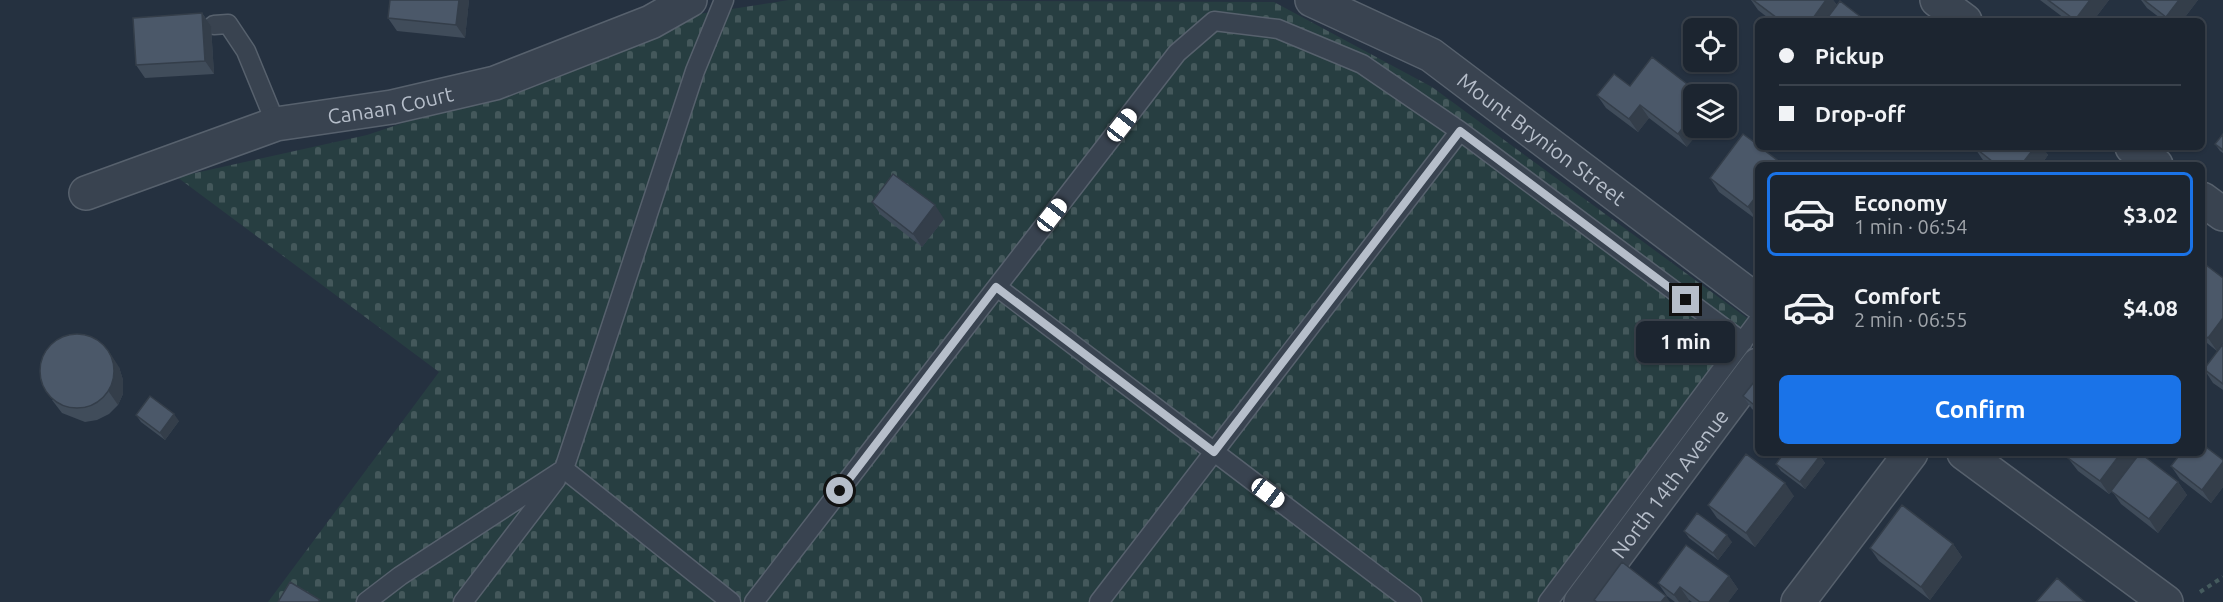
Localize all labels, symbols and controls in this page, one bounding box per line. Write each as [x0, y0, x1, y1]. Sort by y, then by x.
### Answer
map controls [1683, 18, 1737, 138]
button: locate [1683, 18, 1737, 72]
text: Pickup [1815, 43, 1884, 68]
street label: Mount Brynion Street [1453, 68, 1631, 210]
street label: Canaan Court [326, 81, 455, 128]
button: layers [1683, 84, 1737, 138]
text: Drop-off [1815, 101, 1905, 126]
car [1104, 105, 1140, 145]
icon: car [1782, 187, 1836, 241]
text: Economy [1854, 190, 1947, 215]
car [1034, 195, 1070, 235]
text: $3.02 [2123, 202, 2178, 227]
text: 1 min · 06:54 [1854, 215, 1968, 238]
icon: car [1782, 280, 1836, 334]
text: Comfort [1854, 283, 1941, 308]
route end [1672, 286, 1699, 313]
text: $4.08 [2123, 295, 2178, 320]
text: 2 min · 06:55 [1854, 308, 1968, 331]
callout: 1 min [1636, 321, 1736, 363]
text: 1 min [1660, 330, 1711, 353]
button: Confirm [1779, 375, 2181, 444]
street label: North 14th Avenue [1606, 404, 1733, 563]
car [1248, 475, 1288, 511]
route start [826, 477, 853, 504]

